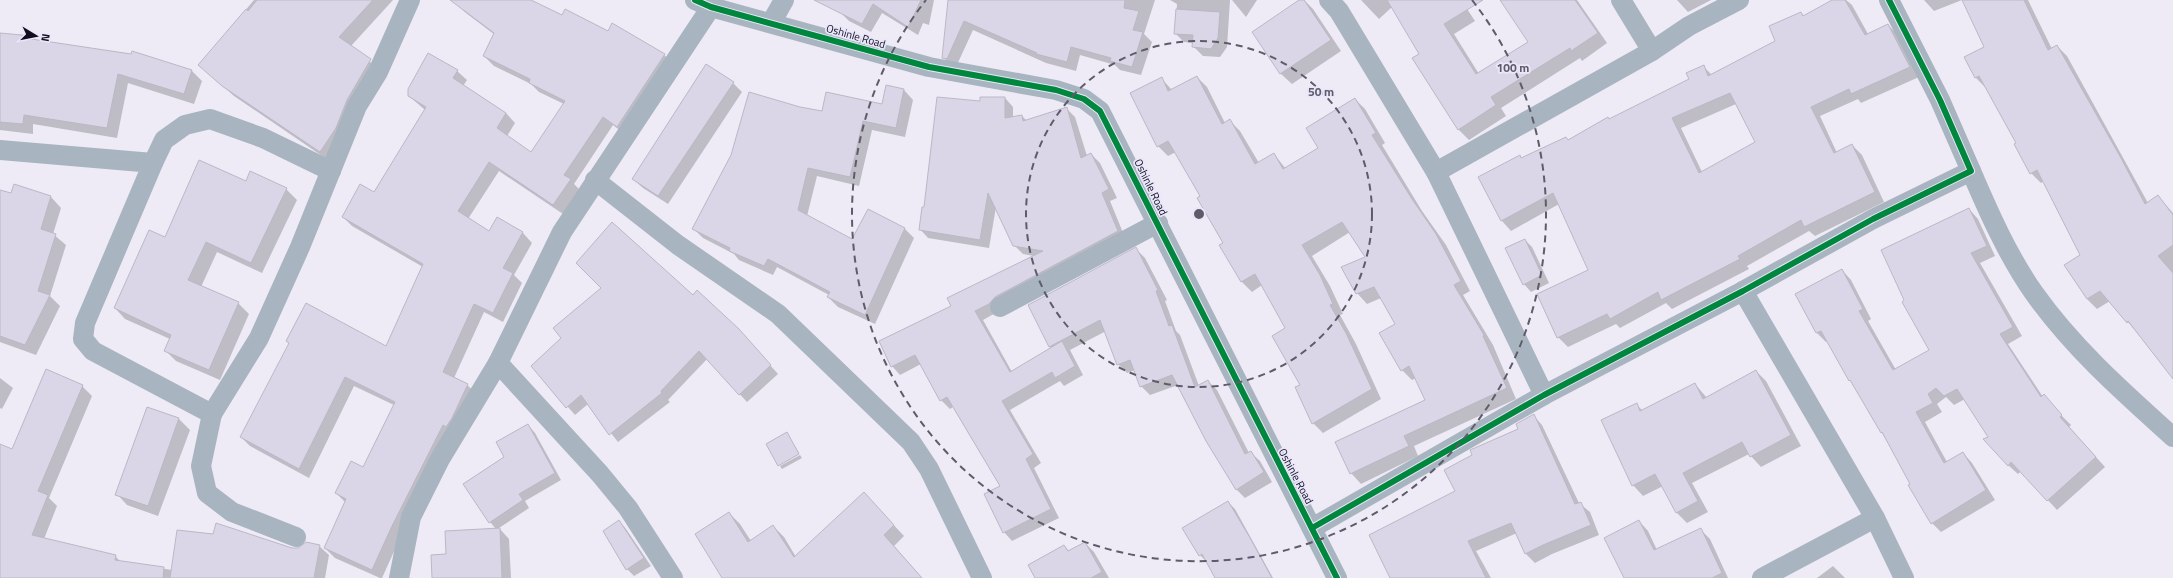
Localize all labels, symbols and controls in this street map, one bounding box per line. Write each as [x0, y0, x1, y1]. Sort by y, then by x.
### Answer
north arrow [16, 16, 56, 56]
street label: Oshinle Road [825, 20, 888, 52]
text: N [37, 33, 54, 43]
text: 100 m [1497, 58, 1529, 77]
text: 50 m [1308, 82, 1334, 101]
street label: Oshinle Road [1130, 156, 1172, 218]
centre of rings [1192, 207, 1206, 221]
street label: Oshinle Road [1275, 445, 1317, 507]

